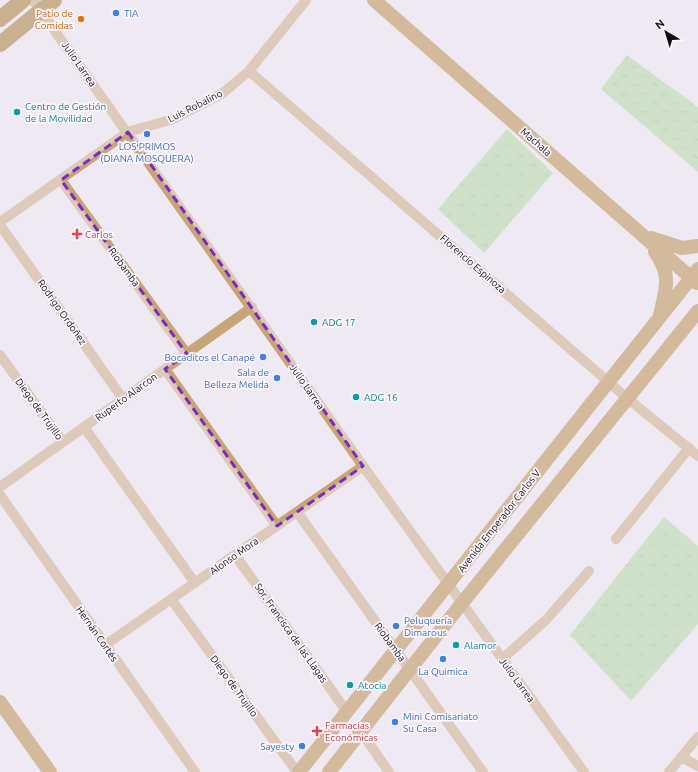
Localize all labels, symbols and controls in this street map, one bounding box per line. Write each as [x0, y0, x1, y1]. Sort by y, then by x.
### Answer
place label: Patio de Comidas [35, 8, 73, 31]
marker: TIA [111, 8, 121, 18]
place label: TIA [124, 8, 139, 19]
north arrow [646, 12, 686, 52]
marker: Patio de Comidas [76, 14, 86, 24]
text: N [653, 17, 667, 31]
street label: Julio Larrea [59, 39, 99, 89]
street label: Luis Robalino [166, 88, 224, 124]
place label: Centro de Gestión de la Movilidad [25, 101, 106, 124]
marker: Centro de Gestión de la Movilidad [12, 107, 22, 117]
street label: Machala [518, 126, 554, 158]
marker: LOS PRIMOS (DIANA MOSQUERA) [142, 129, 152, 139]
place label: LOS PRIMOS (DIANA MOSQUERA) [100, 141, 194, 164]
marker: Carlos [72, 229, 82, 239]
place label: Carlos [85, 229, 113, 240]
street label: Florencio Espinoza [438, 232, 508, 296]
street label: Riobamba [106, 246, 142, 288]
street label: Rodrigo Ordoñez [35, 277, 89, 347]
marker: ADG 17 [309, 317, 319, 327]
place label: ADG 17 [322, 317, 356, 328]
place label: Bocaditos el Canapé [164, 352, 255, 363]
marker: Bocaditos el Canapé [258, 352, 268, 362]
street label: Julio Larrea [287, 362, 327, 412]
place label: Sala de Belleza Melida [204, 367, 269, 390]
street label: Ruperto Alarcon [93, 371, 159, 423]
marker: Sala de Belleza Melida [272, 373, 282, 383]
street label: Diego de Trujillo [13, 376, 65, 442]
marker: ADG 16 [351, 392, 361, 402]
place label: ADG 16 [364, 392, 398, 403]
street label: Avenida Emperador Carlos V [456, 467, 543, 574]
street label: Alonso Mora [208, 535, 260, 577]
street label: Sor. Francisca de las Llagas [253, 581, 329, 685]
street label: Hernán Cortés [74, 604, 120, 664]
place label: Peluquería Dimarous [404, 615, 452, 638]
street label: Riobamba [372, 621, 408, 663]
marker: Peluquería Dimarous [391, 621, 401, 631]
marker: Alamor [451, 640, 461, 650]
place label: Alamor [464, 640, 497, 651]
street label: Diego de Trujillo [208, 653, 260, 719]
marker: La Quimica [438, 654, 448, 664]
street label: Julio Larrea [497, 656, 537, 704]
place label: La Quimica [418, 666, 468, 677]
marker: Atocia [345, 680, 355, 690]
place label: Atocia [358, 680, 386, 691]
place label: Mini Comisariato Su Casa [403, 711, 478, 734]
marker: Mini Comisariato Su Casa [390, 717, 400, 727]
place label: Farmacias Económicas [325, 720, 378, 743]
marker: Farmacias Económicas [312, 726, 322, 736]
place label: Sayesty [260, 741, 294, 752]
marker: Sayesty [297, 741, 307, 751]

